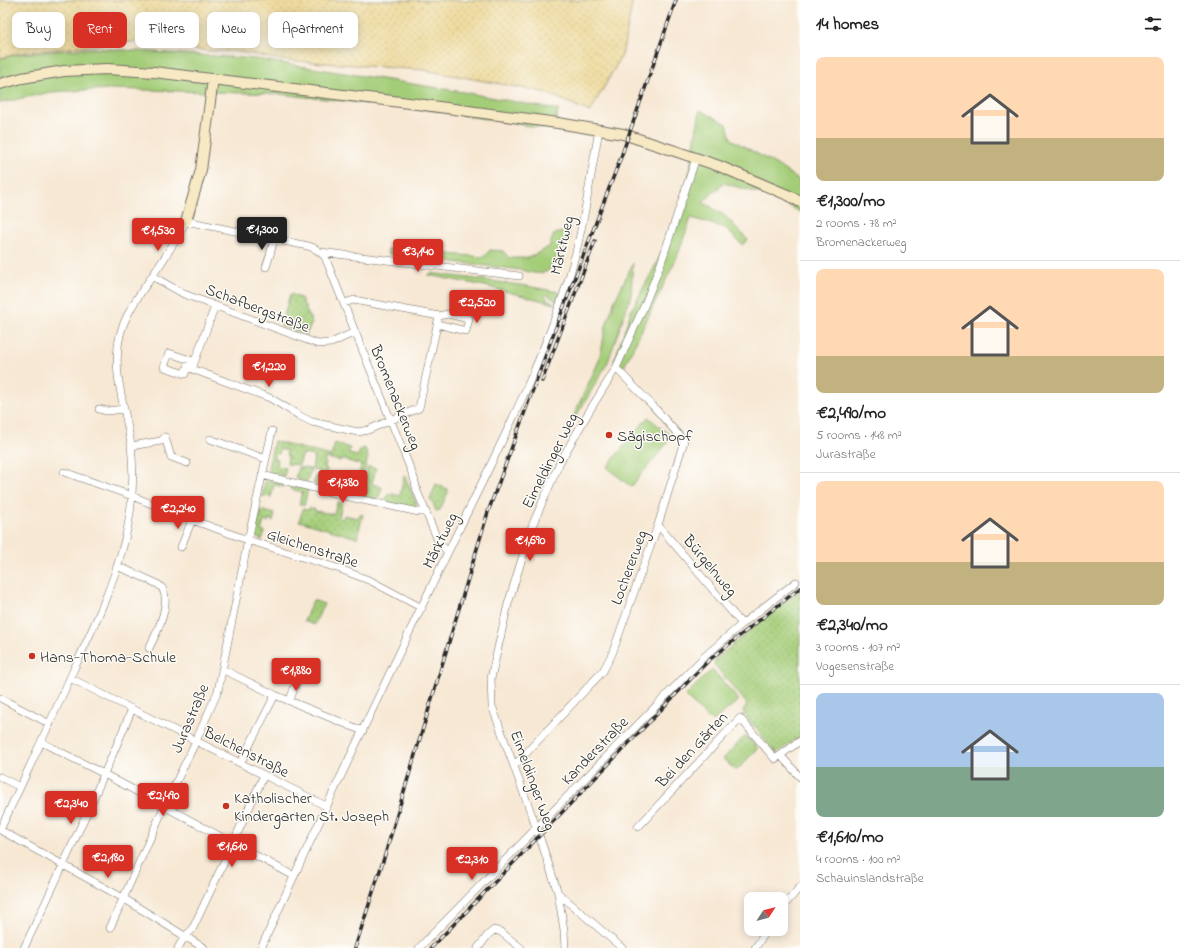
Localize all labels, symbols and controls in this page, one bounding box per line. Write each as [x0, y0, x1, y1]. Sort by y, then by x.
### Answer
chip: Buy [12, 12, 65, 48]
chip: Rent [73, 12, 127, 48]
chip: Filters [135, 12, 199, 48]
chip: New [207, 12, 260, 48]
chip: Apartment [268, 12, 358, 48]
text: 14 homes [816, 12, 879, 37]
icon: filters [1142, 13, 1164, 35]
icon: home [954, 83, 1026, 155]
text: €1,300/mo [816, 189, 885, 214]
street label: Märktweg [545, 214, 581, 277]
text: 2 rooms · 78 m² [816, 214, 897, 233]
pin: €1,300 [229, 217, 295, 251]
pin: €1,530 [125, 218, 191, 252]
text: €1,300 [246, 220, 278, 239]
text: €1,530 [141, 221, 175, 240]
text: Bromenackerweg [816, 233, 906, 252]
pin: €3,140 [385, 239, 451, 273]
text: €3,140 [402, 242, 434, 261]
street label: Schafbergstraße [202, 278, 314, 340]
pin: €2,520 [444, 290, 510, 324]
text: €2,520 [458, 293, 496, 312]
icon: home [954, 295, 1026, 367]
street label: Bromenackerweg [363, 341, 427, 454]
pin: €1,220 [236, 354, 302, 388]
text: €1,220 [252, 357, 286, 376]
text: €2,490/mo [816, 401, 886, 426]
street label: Eimeldinger Weg [516, 409, 585, 513]
place label: Sägischopf [617, 425, 693, 449]
text: 5 rooms · 148 m² [816, 426, 902, 445]
marker: Sägischopf [604, 430, 614, 440]
text: Jurastraße [816, 445, 875, 464]
pin: €1,380 [310, 470, 376, 504]
text: €1,380 [327, 473, 359, 492]
pin: €2,240 [145, 496, 211, 530]
text: €2,240 [160, 499, 196, 518]
icon: home [954, 507, 1026, 579]
street label: Märktweg [417, 509, 465, 573]
street label: Gleichenstraße [263, 523, 362, 575]
street label: Lochererweg [605, 527, 655, 608]
pin: €1,690 [497, 528, 563, 562]
street label: Bürgelnweg [676, 529, 743, 603]
text: €1,690 [515, 531, 545, 550]
text: €2,340/mo [816, 613, 888, 638]
text: 3 rooms · 107 m² [816, 638, 900, 657]
place label: Hans-Thoma-Schule [40, 646, 177, 670]
marker: Hans-Thoma-Schule [27, 651, 37, 661]
text: Vogesenstraße [816, 657, 894, 676]
pin: €1,880 [263, 658, 329, 692]
text: €1,880 [281, 661, 311, 680]
street label: Jurastraße [165, 680, 217, 757]
street label: Bei den Gärten [650, 707, 734, 795]
street label: Kanderstraße [556, 711, 635, 791]
icon: home [954, 719, 1026, 791]
street label: Belchenstraße [198, 721, 294, 785]
street label: Eimeldinger Weg [503, 727, 561, 834]
pin: €2,490 [130, 783, 196, 817]
text: €2,490 [147, 786, 179, 805]
place label: Katholischer Kindergarten St. Joseph [234, 787, 389, 829]
pin: €2,340 [38, 791, 104, 825]
text: €2,340 [54, 794, 88, 813]
marker: Katholischer Kindergarten St. Joseph [221, 801, 231, 811]
text: €1,610/mo [816, 825, 884, 850]
pin: €1,610 [199, 834, 265, 868]
text: €1,610 [217, 837, 247, 856]
pin: €2,180 [75, 845, 141, 879]
pin: €2,310 [439, 847, 505, 881]
text: €2,180 [92, 848, 124, 867]
text: €2,310 [456, 850, 488, 869]
text: 4 rooms · 100 m² [816, 850, 901, 869]
text: Schauinslandstraße [816, 869, 924, 888]
north arrow [744, 892, 788, 936]
map controls [744, 892, 788, 936]

